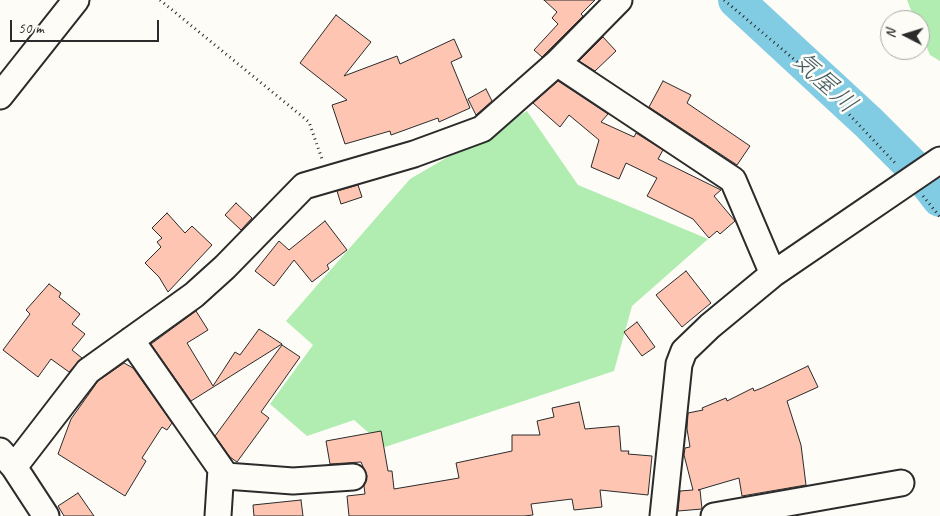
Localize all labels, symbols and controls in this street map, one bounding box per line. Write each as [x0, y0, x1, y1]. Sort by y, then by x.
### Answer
scale bar [12, 10, 161, 42]
north arrow [880, 10, 930, 60]
text: 50 m [18, 19, 44, 38]
text: N [882, 29, 899, 39]
water label: 気屋川 [785, 45, 863, 121]

